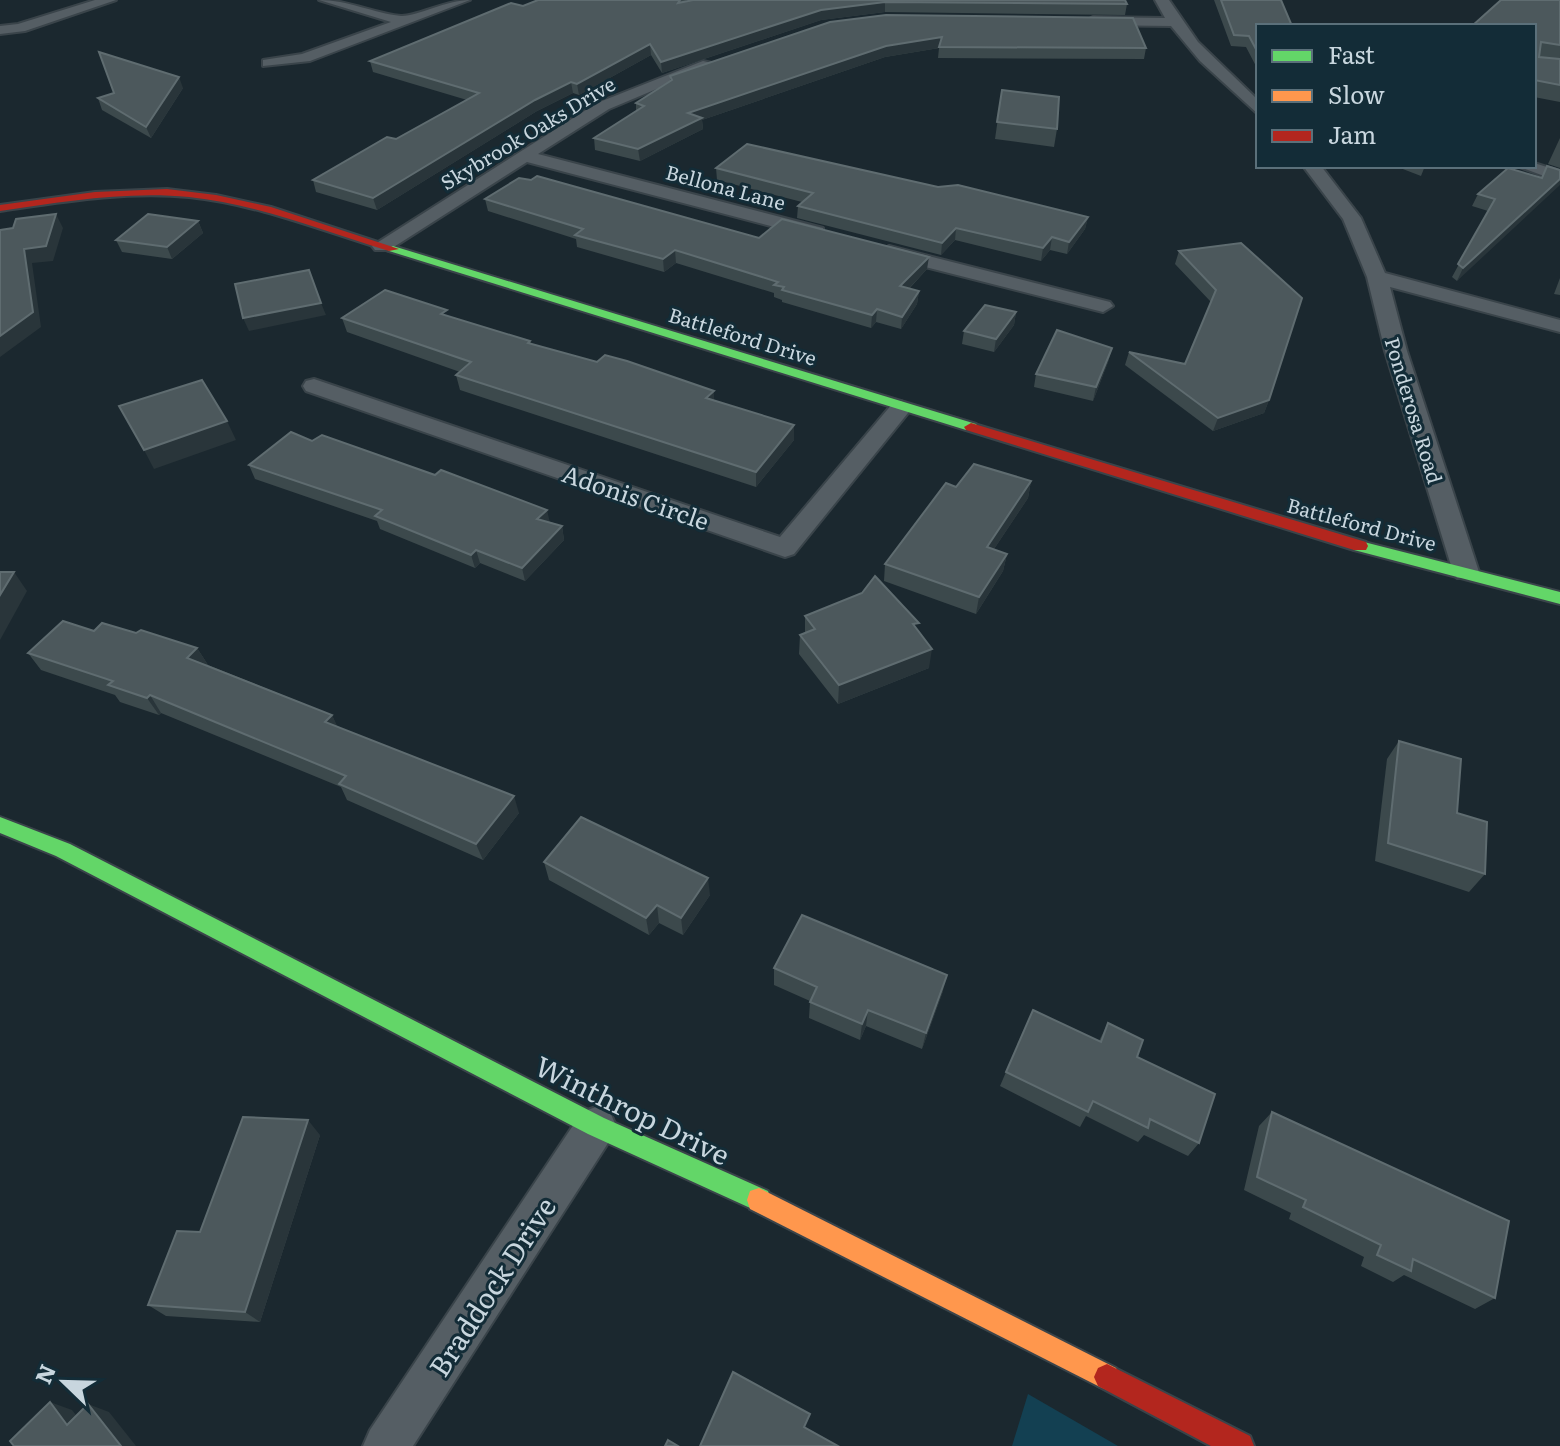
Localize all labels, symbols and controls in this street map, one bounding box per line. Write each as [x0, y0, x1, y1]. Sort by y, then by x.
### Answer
legend [1256, 24, 1536, 168]
text: Fast [1328, 36, 1375, 71]
street label: Skybrook Oaks Drive [434, 68, 620, 196]
text: Slow [1328, 76, 1385, 111]
text: Jam [1328, 116, 1376, 151]
street label: Bellona Lane [663, 156, 789, 216]
street label: Battleford Drive [665, 298, 821, 372]
street label: Ponderosa Road [1378, 333, 1452, 487]
street label: Adonis Circle [558, 455, 714, 537]
street label: Battleford Drive [1284, 489, 1440, 557]
street label: Winthrop Drive [528, 1044, 738, 1174]
street label: Braddock Drive [417, 1188, 565, 1384]
north arrow [24, 1342, 104, 1422]
text: N [25, 1359, 63, 1389]

